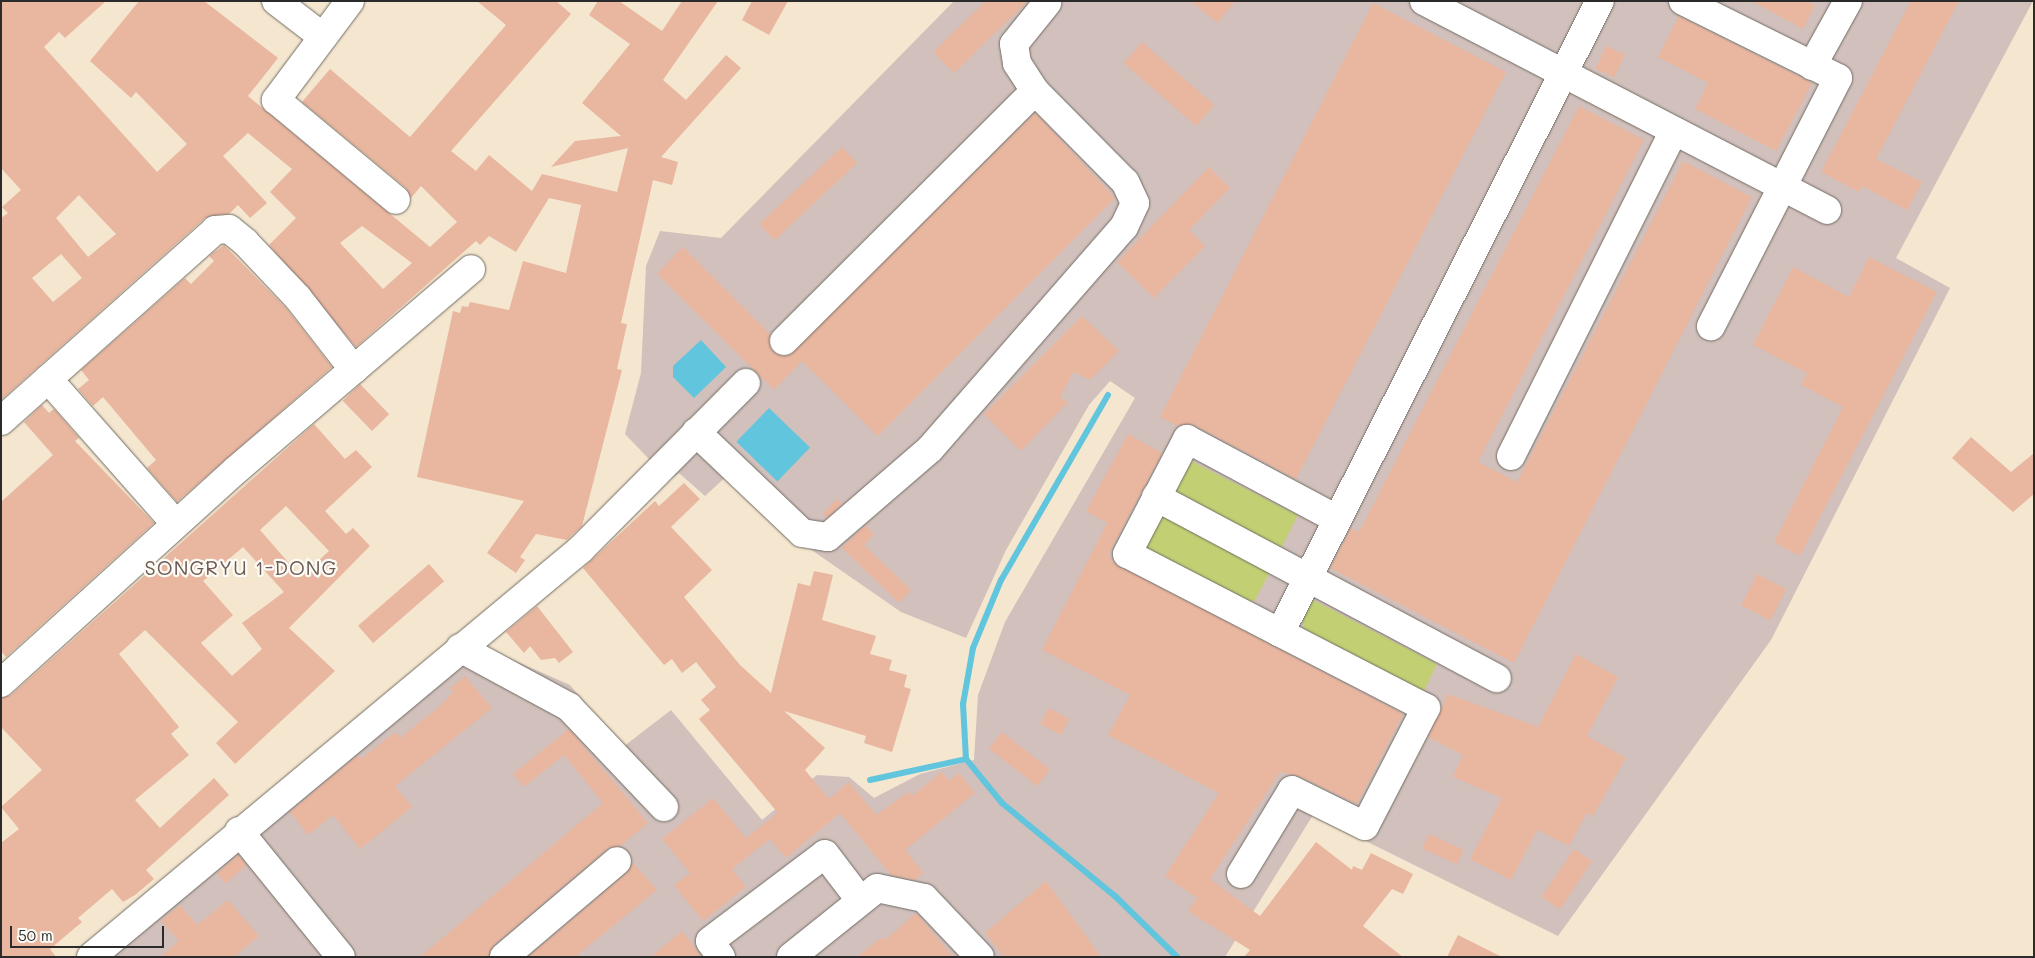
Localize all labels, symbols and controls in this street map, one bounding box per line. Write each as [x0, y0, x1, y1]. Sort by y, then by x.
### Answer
district label: SONGRYU 1-DONG [143, 555, 339, 579]
scale bar [12, 916, 166, 948]
text: 50 m [18, 925, 53, 945]

